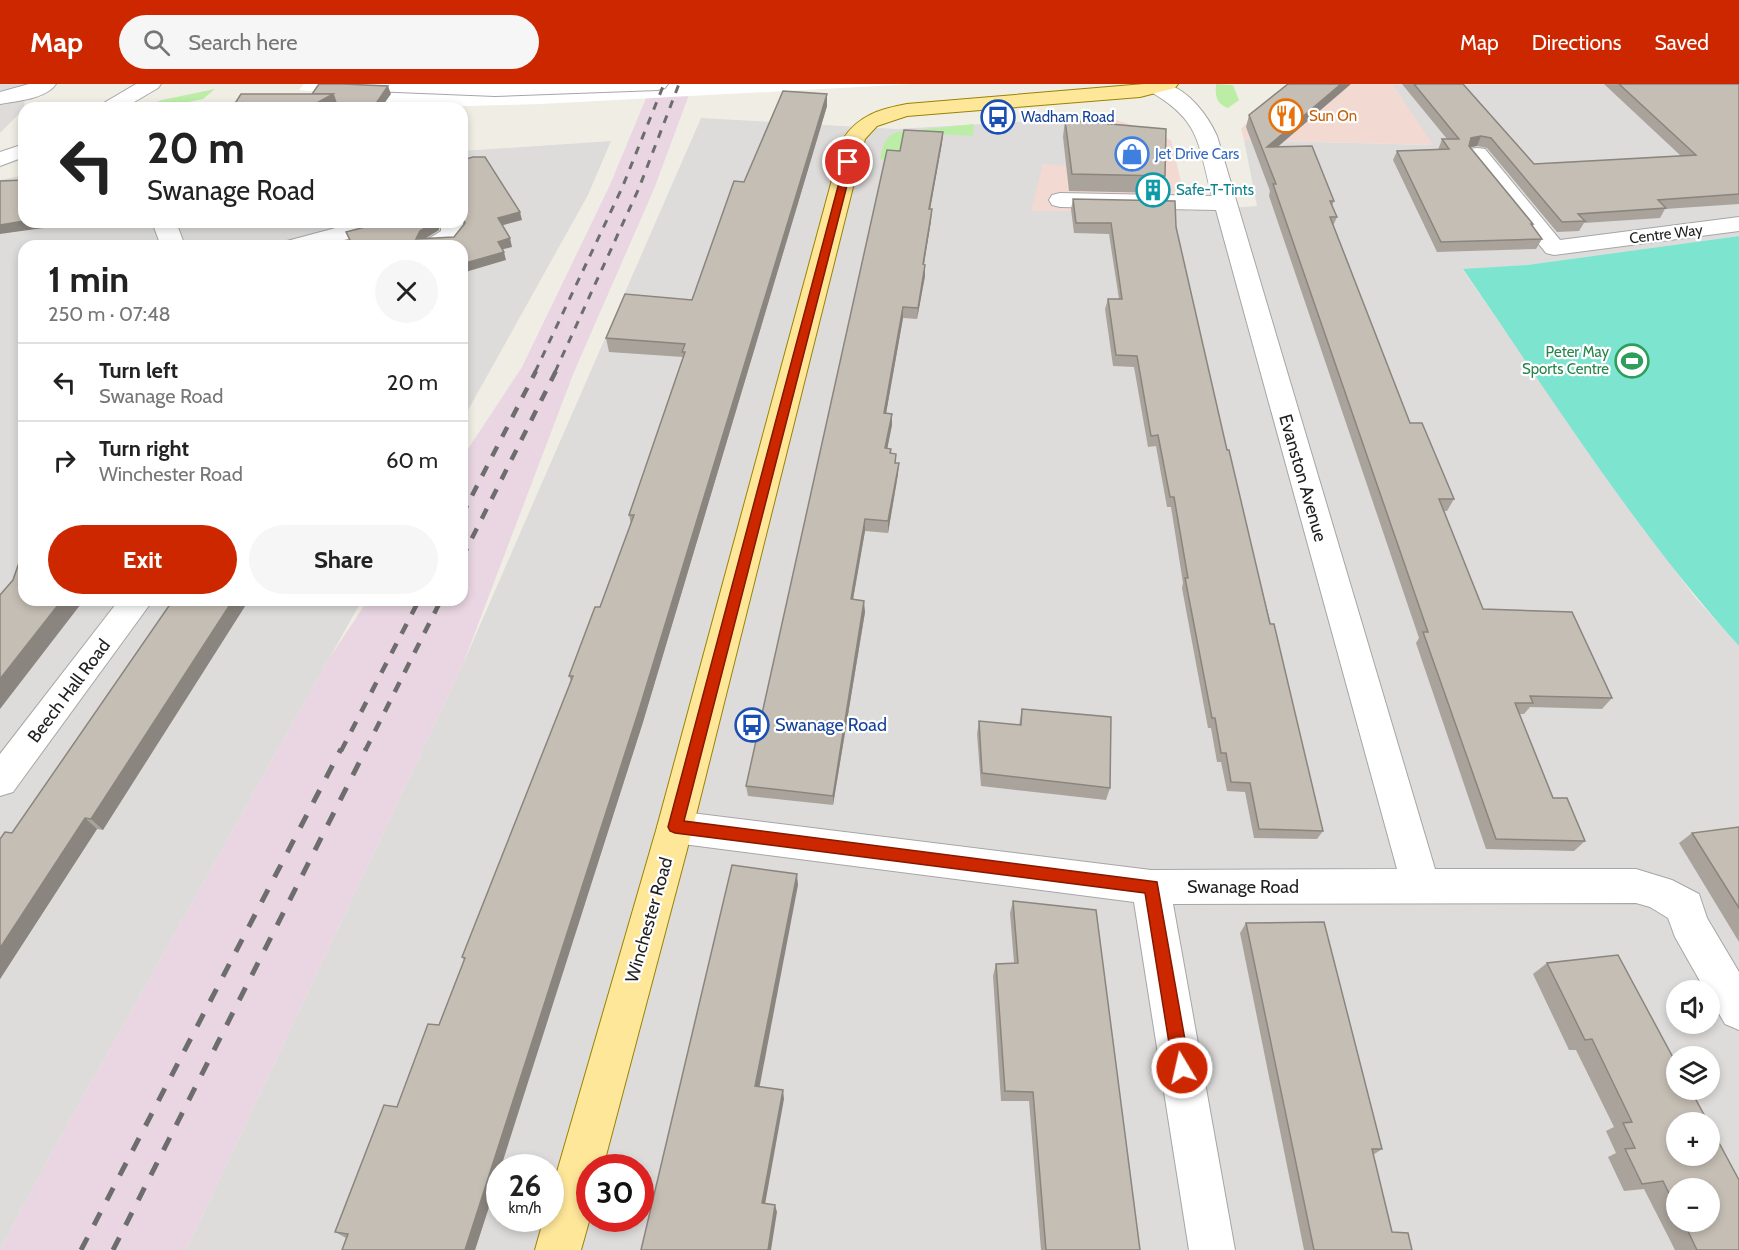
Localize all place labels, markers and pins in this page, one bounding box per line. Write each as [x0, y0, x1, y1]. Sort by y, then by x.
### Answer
restaurant icon: Sun On [1268, 98, 1304, 134]
bus stop icon: Wadham Road [980, 99, 1016, 135]
place label: Sun On [1309, 107, 1357, 125]
place label: Wadham Road [1021, 108, 1115, 126]
pin [822, 136, 873, 187]
shop icon: Jet Drive Cars [1114, 136, 1150, 172]
place label: Jet Drive Cars [1154, 145, 1239, 163]
building icon: Safe-T-Tints [1135, 172, 1171, 208]
place label: Safe-T-Tints [1176, 181, 1254, 199]
place label: Peter May Sports Centre [1522, 343, 1609, 378]
sports icon: Peter May Sports Centre [1614, 343, 1650, 379]
bus stop icon: Swanage Road [734, 707, 770, 743]
place label: Swanage Road [775, 714, 887, 736]

